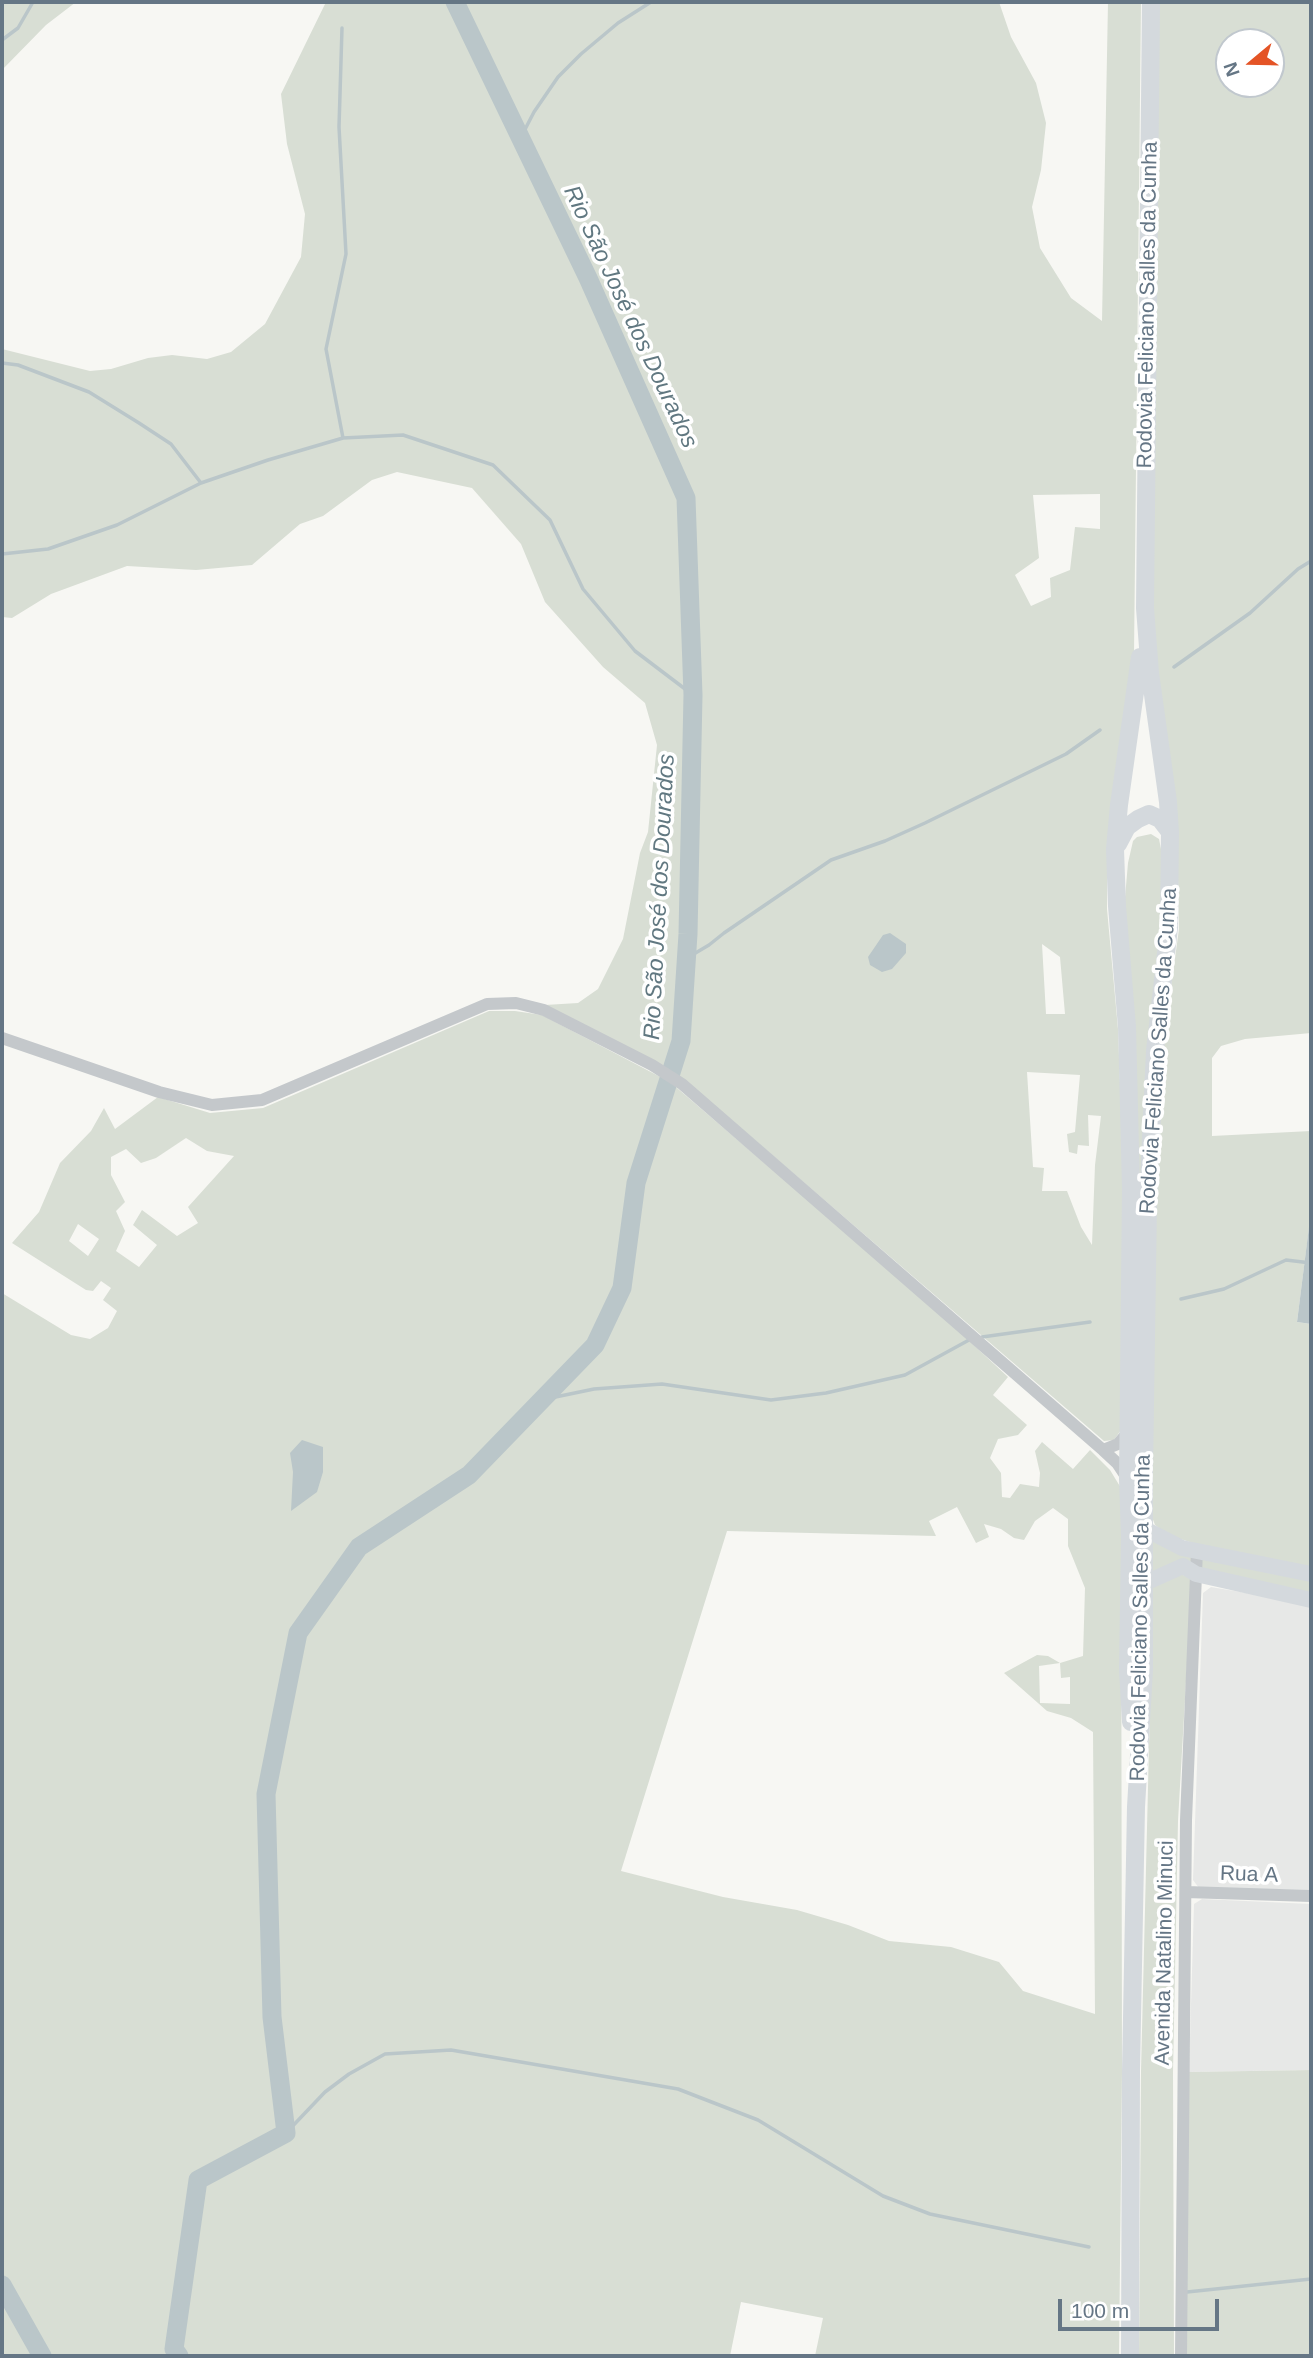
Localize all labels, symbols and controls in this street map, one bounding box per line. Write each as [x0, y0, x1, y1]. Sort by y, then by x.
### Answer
north arrow [1215, 28, 1285, 98]
text: N [1219, 59, 1244, 79]
street label: Rodovia Feliciano Salles da Cunha [1133, 141, 1163, 469]
water label: Rio São José dos Dourados [557, 181, 703, 453]
water label: Rio São José dos Dourados [639, 753, 681, 1041]
street label: Rodovia Feliciano Salles da Cunha [1135, 887, 1183, 1215]
street label: Rodovia Feliciano Salles da Cunha [1126, 1454, 1156, 1782]
street label: Avenida Natalino Minuci [1150, 1840, 1180, 2066]
street label: Rua A [1219, 1861, 1279, 1889]
scale bar [1061, 2284, 1222, 2328]
text: 100 m [1071, 2299, 1129, 2322]

